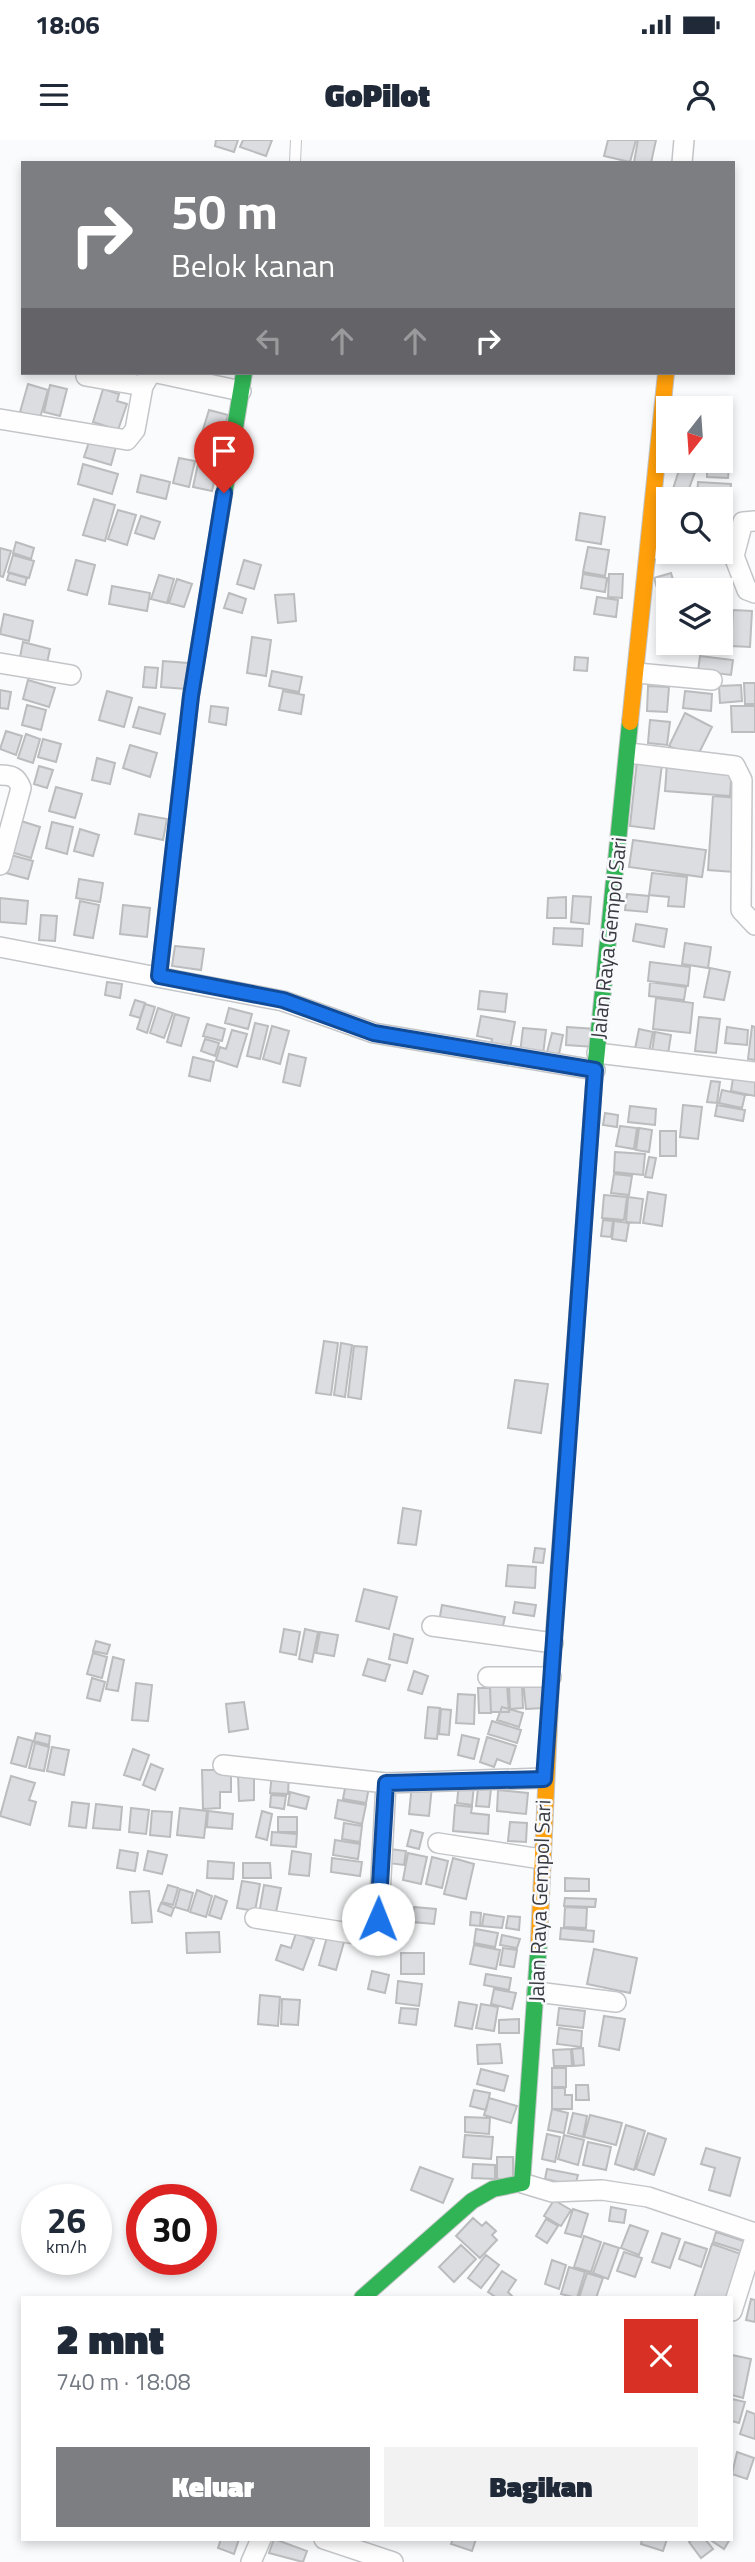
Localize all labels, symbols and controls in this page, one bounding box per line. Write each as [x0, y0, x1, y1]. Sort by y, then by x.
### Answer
text: 18:06 [35, 5, 100, 44]
text: GoPilot [325, 71, 430, 119]
icon: menu [35, 76, 73, 114]
icon: person [682, 76, 720, 114]
text: 50 m [171, 173, 278, 248]
icon: right [56, 189, 147, 280]
text: Belok kanan [171, 241, 335, 289]
icon: left [250, 322, 288, 360]
icon: ahead [323, 322, 361, 360]
icon: ahead [396, 322, 434, 360]
icon: right [469, 322, 507, 360]
north arrow [656, 396, 733, 472]
map controls [656, 396, 733, 655]
pin [194, 421, 254, 493]
icon: arrive [205, 432, 243, 470]
button: search [656, 487, 733, 564]
button: layers [656, 578, 733, 655]
street label: Jalan Raya Gempol Sari [581, 835, 635, 1040]
street label: Jalan Raya Gempol Sari [519, 1799, 559, 2003]
position arrow [341, 1882, 415, 1956]
speed limit sign: 30 [126, 2184, 217, 2275]
text: 26 [47, 2193, 86, 2247]
text: km/h [46, 2233, 87, 2260]
text: 2 mnt [56, 2306, 164, 2370]
button: close [624, 2319, 698, 2393]
text: 740 m · 18:08 [56, 2364, 191, 2399]
button: Keluar [56, 2447, 370, 2527]
button: Bagikan [384, 2447, 698, 2527]

